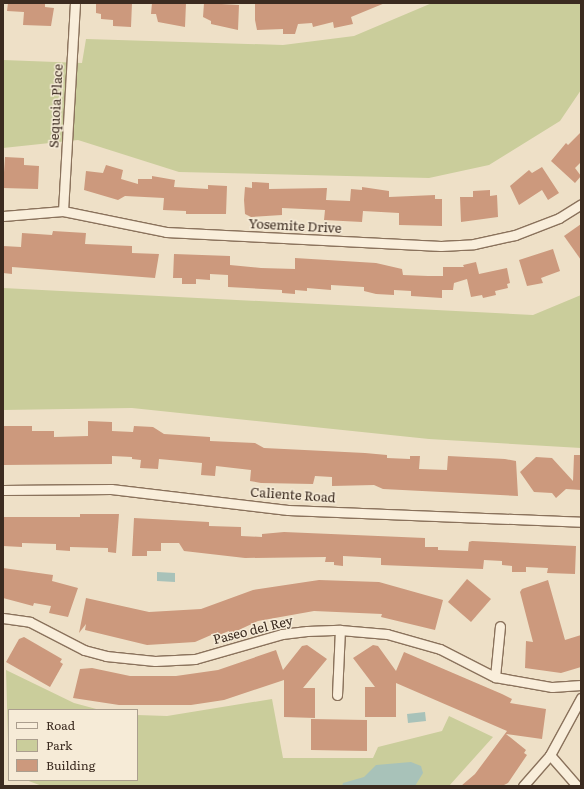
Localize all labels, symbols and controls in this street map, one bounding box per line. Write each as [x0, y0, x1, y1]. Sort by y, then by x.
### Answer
street label: Sequoia Place [46, 64, 66, 148]
street label: Yosemite Drive [248, 216, 342, 236]
street label: Caliente Road [250, 484, 336, 506]
street label: Paseo del Rey [211, 613, 295, 647]
legend [8, 709, 138, 781]
text: Road [46, 716, 75, 734]
text: Park [46, 736, 72, 754]
text: Building [46, 756, 95, 774]

